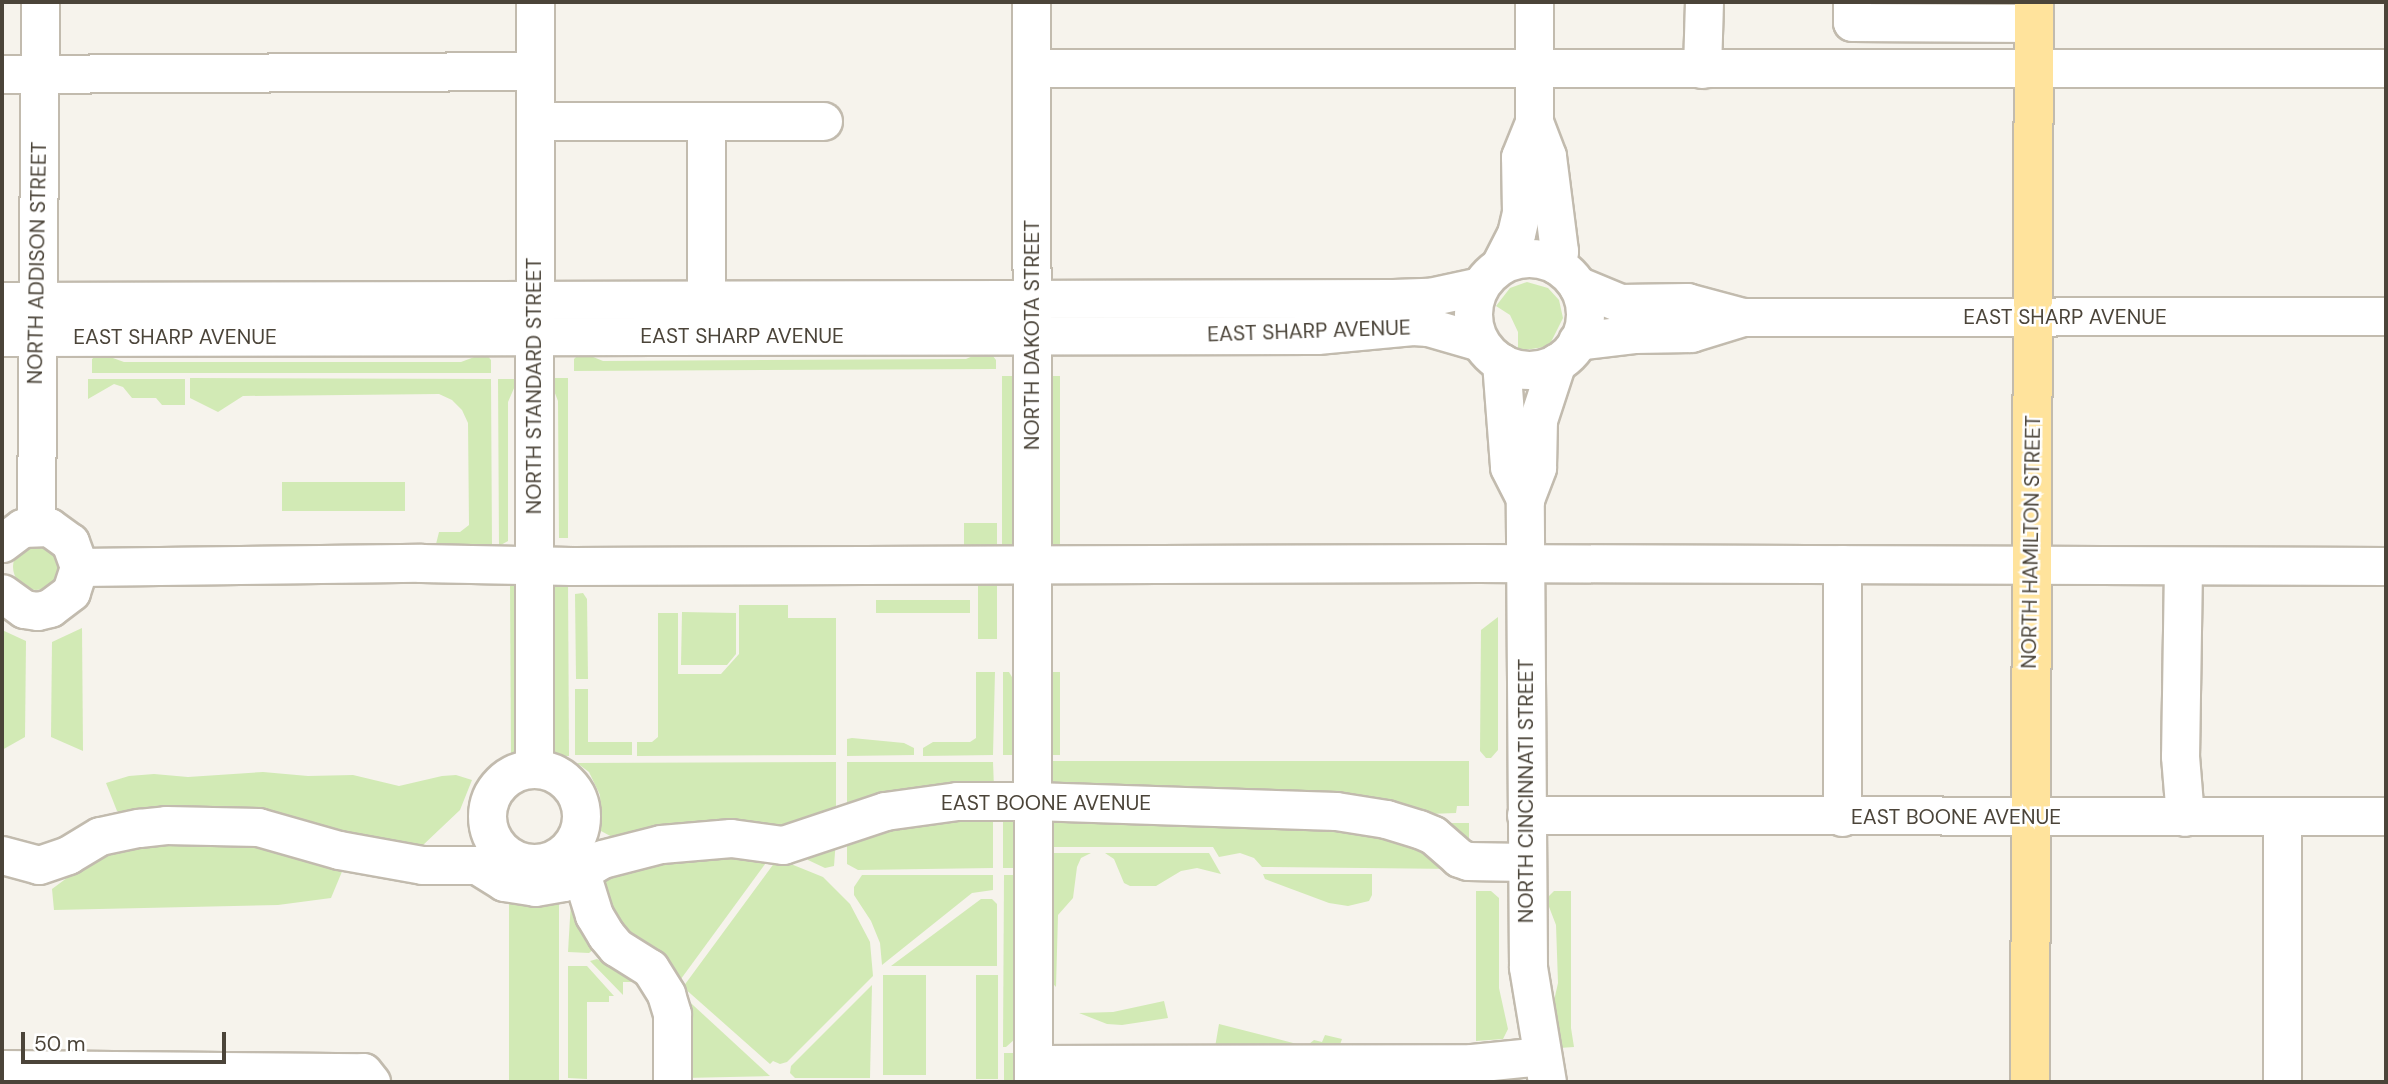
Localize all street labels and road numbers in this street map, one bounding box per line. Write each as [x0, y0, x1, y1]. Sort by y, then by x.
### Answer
street label: NORTH ADDISON STREET [22, 141, 52, 385]
street label: NORTH DAKOTA STREET [1019, 220, 1045, 450]
street label: NORTH STANDARD STREET [521, 258, 547, 514]
street label: EAST SHARP AVENUE [1963, 304, 2167, 330]
street label: EAST SHARP AVENUE [1207, 315, 1411, 347]
street label: EAST SHARP AVENUE [640, 323, 844, 349]
street label: EAST SHARP AVENUE [73, 324, 277, 350]
street label: NORTH HAMILTON STREET [2016, 415, 2046, 669]
street label: NORTH CINCINNATI STREET [1513, 659, 1539, 923]
street label: EAST BOONE AVENUE [941, 790, 1151, 816]
street label: EAST BOONE AVENUE [1851, 804, 2061, 830]

